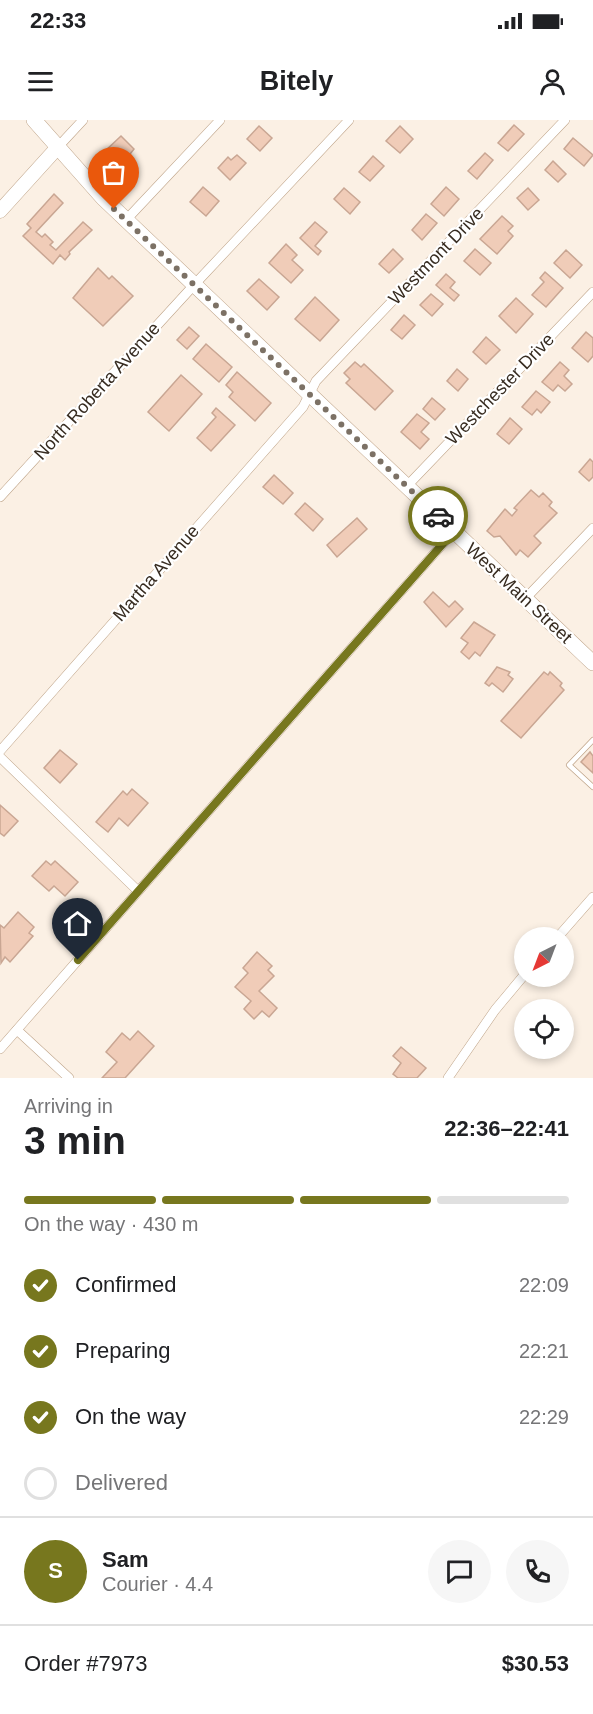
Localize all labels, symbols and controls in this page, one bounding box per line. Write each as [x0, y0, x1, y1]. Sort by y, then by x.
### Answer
text: 22:33 [30, 8, 86, 33]
icon: menu [24, 65, 57, 98]
icon: person [536, 65, 569, 98]
text: Bitely [260, 66, 333, 96]
pin [88, 147, 139, 209]
icon: bag [97, 156, 130, 189]
street label: Westmont Drive [384, 203, 488, 309]
street label: North Roberta Avenue [30, 318, 164, 464]
street label: Westchester Drive [442, 329, 558, 449]
courier [408, 486, 468, 546]
icon: car [422, 500, 455, 533]
street label: Martha Avenue [109, 521, 203, 625]
street label: West Main Street [462, 539, 576, 647]
pin [52, 898, 103, 960]
icon: home [61, 907, 94, 940]
north arrow [514, 927, 574, 987]
map controls [514, 927, 574, 1059]
button: locate [514, 999, 574, 1059]
text: Arriving in [24, 1095, 113, 1117]
text: 22:36–22:41 [444, 1116, 569, 1141]
text: 3 min [24, 1119, 126, 1162]
text: On the way · 430 m [24, 1213, 199, 1235]
icon: check [24, 1269, 57, 1302]
text: Confirmed [75, 1272, 176, 1297]
text: 22:09 [519, 1274, 569, 1296]
icon: check [24, 1335, 57, 1368]
text: Preparing [75, 1338, 170, 1363]
text: 22:21 [519, 1340, 569, 1362]
icon: check [24, 1401, 57, 1434]
text: On the way [75, 1404, 186, 1429]
text: 22:29 [519, 1406, 569, 1428]
text: Delivered [75, 1470, 168, 1495]
button: chat [428, 1540, 491, 1603]
button: phone [506, 1540, 569, 1603]
text: Sam [102, 1547, 148, 1572]
text: S [48, 1558, 63, 1583]
text: Courier · 4.4 [102, 1573, 213, 1595]
text: Order #7973 [24, 1651, 148, 1676]
text: $30.53 [502, 1651, 569, 1676]

